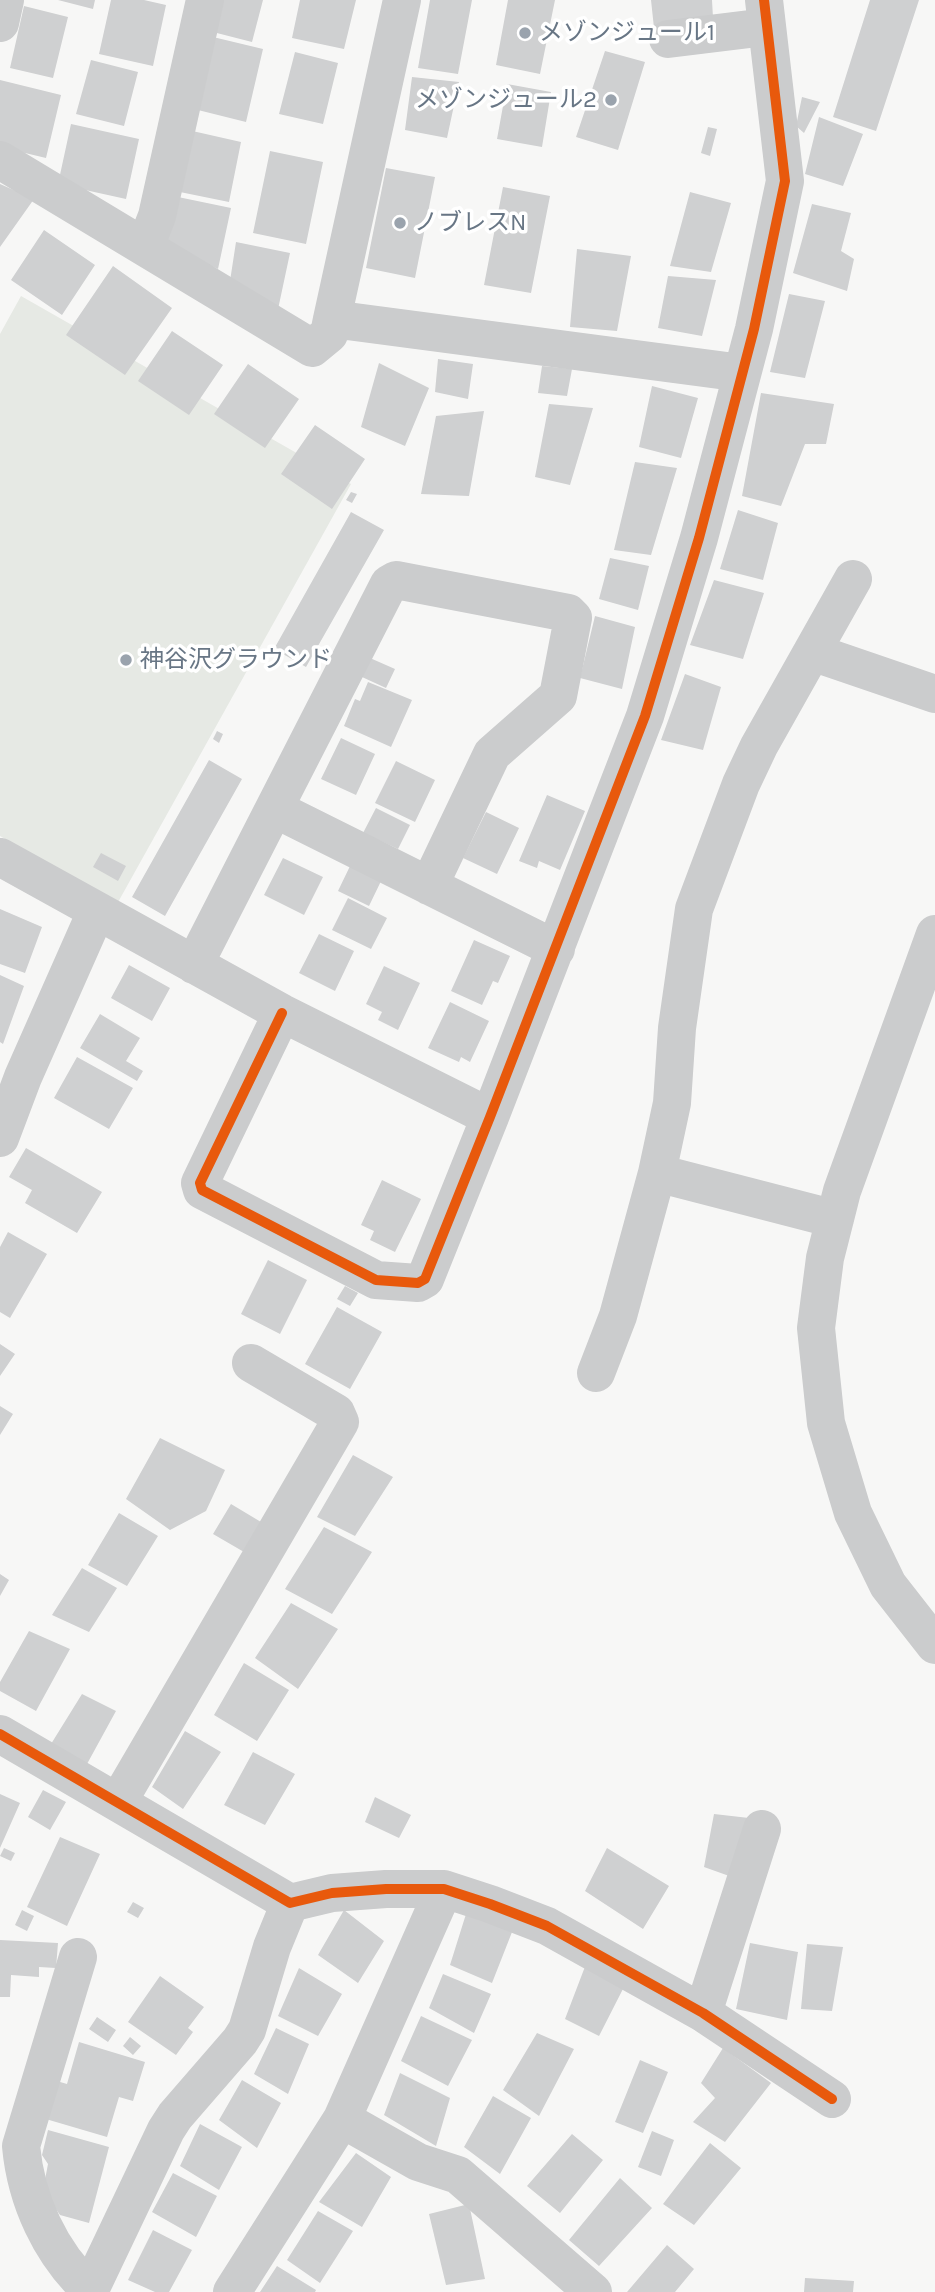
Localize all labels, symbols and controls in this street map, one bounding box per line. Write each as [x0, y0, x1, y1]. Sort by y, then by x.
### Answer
place label: メゾンジュール1 [539, 19, 715, 47]
marker: メゾンジュール1 [517, 25, 533, 41]
place label: メゾンジュール2 [415, 86, 597, 114]
marker: メゾンジュール2 [603, 92, 619, 108]
place label: ノブレスN [414, 209, 526, 237]
marker: ノブレスN [392, 215, 408, 231]
place label: 神谷沢グラウンド [140, 646, 332, 674]
marker: 神谷沢グラウンド [118, 652, 134, 668]

